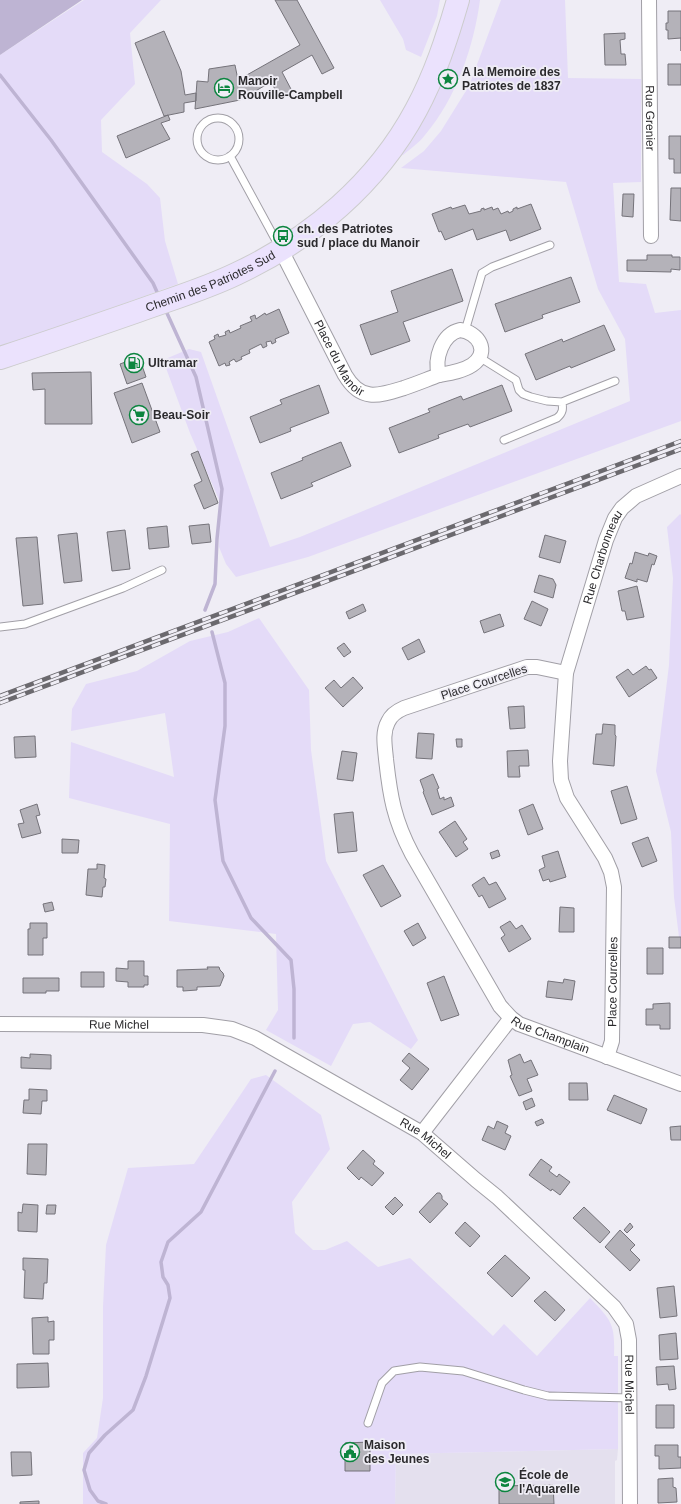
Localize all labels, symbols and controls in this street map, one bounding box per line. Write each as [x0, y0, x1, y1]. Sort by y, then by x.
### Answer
place label: A la Memoire des Patriotes de 1837 [462, 65, 561, 93]
place icon: A la Memoire des Patriotes de 1837 [437, 68, 459, 90]
place label: Manoir Rouville-Campbell [238, 74, 343, 102]
hotel icon: Manoir Rouville-Campbell [213, 77, 235, 99]
street label: Rue Grenier [643, 85, 657, 151]
place label: ch. des Patriotes sud / place du Manoir [297, 222, 420, 250]
bus stop icon: ch. des Patriotes sud / place du Manoir [272, 225, 294, 247]
street label: Chemin des Patriotes Sud [144, 248, 278, 315]
street label: Place du Manoir [311, 318, 366, 399]
fuel station icon: Ultramar [123, 352, 145, 374]
place label: Ultramar [148, 356, 198, 370]
supermarket icon: Beau-Soir [128, 404, 150, 426]
place label: Beau-Soir [153, 408, 210, 422]
street label: Rue Charbonneau [580, 507, 625, 606]
street label: Place Courcelles [439, 661, 529, 703]
street label: Place Courcelles [605, 937, 620, 1027]
street label: Rue Champlain [508, 1013, 591, 1056]
street label: Rue Michel [89, 1017, 149, 1032]
street label: Rue Michel [398, 1115, 454, 1162]
street label: Rue Michel [622, 1355, 636, 1415]
place label: Maison des Jeunes [364, 1438, 430, 1466]
public building icon: Maison des Jeunes [339, 1441, 361, 1463]
place label: École de l'Aquarelle [519, 1467, 580, 1496]
school or university icon: École de l'Aquarelle [494, 1471, 516, 1493]

